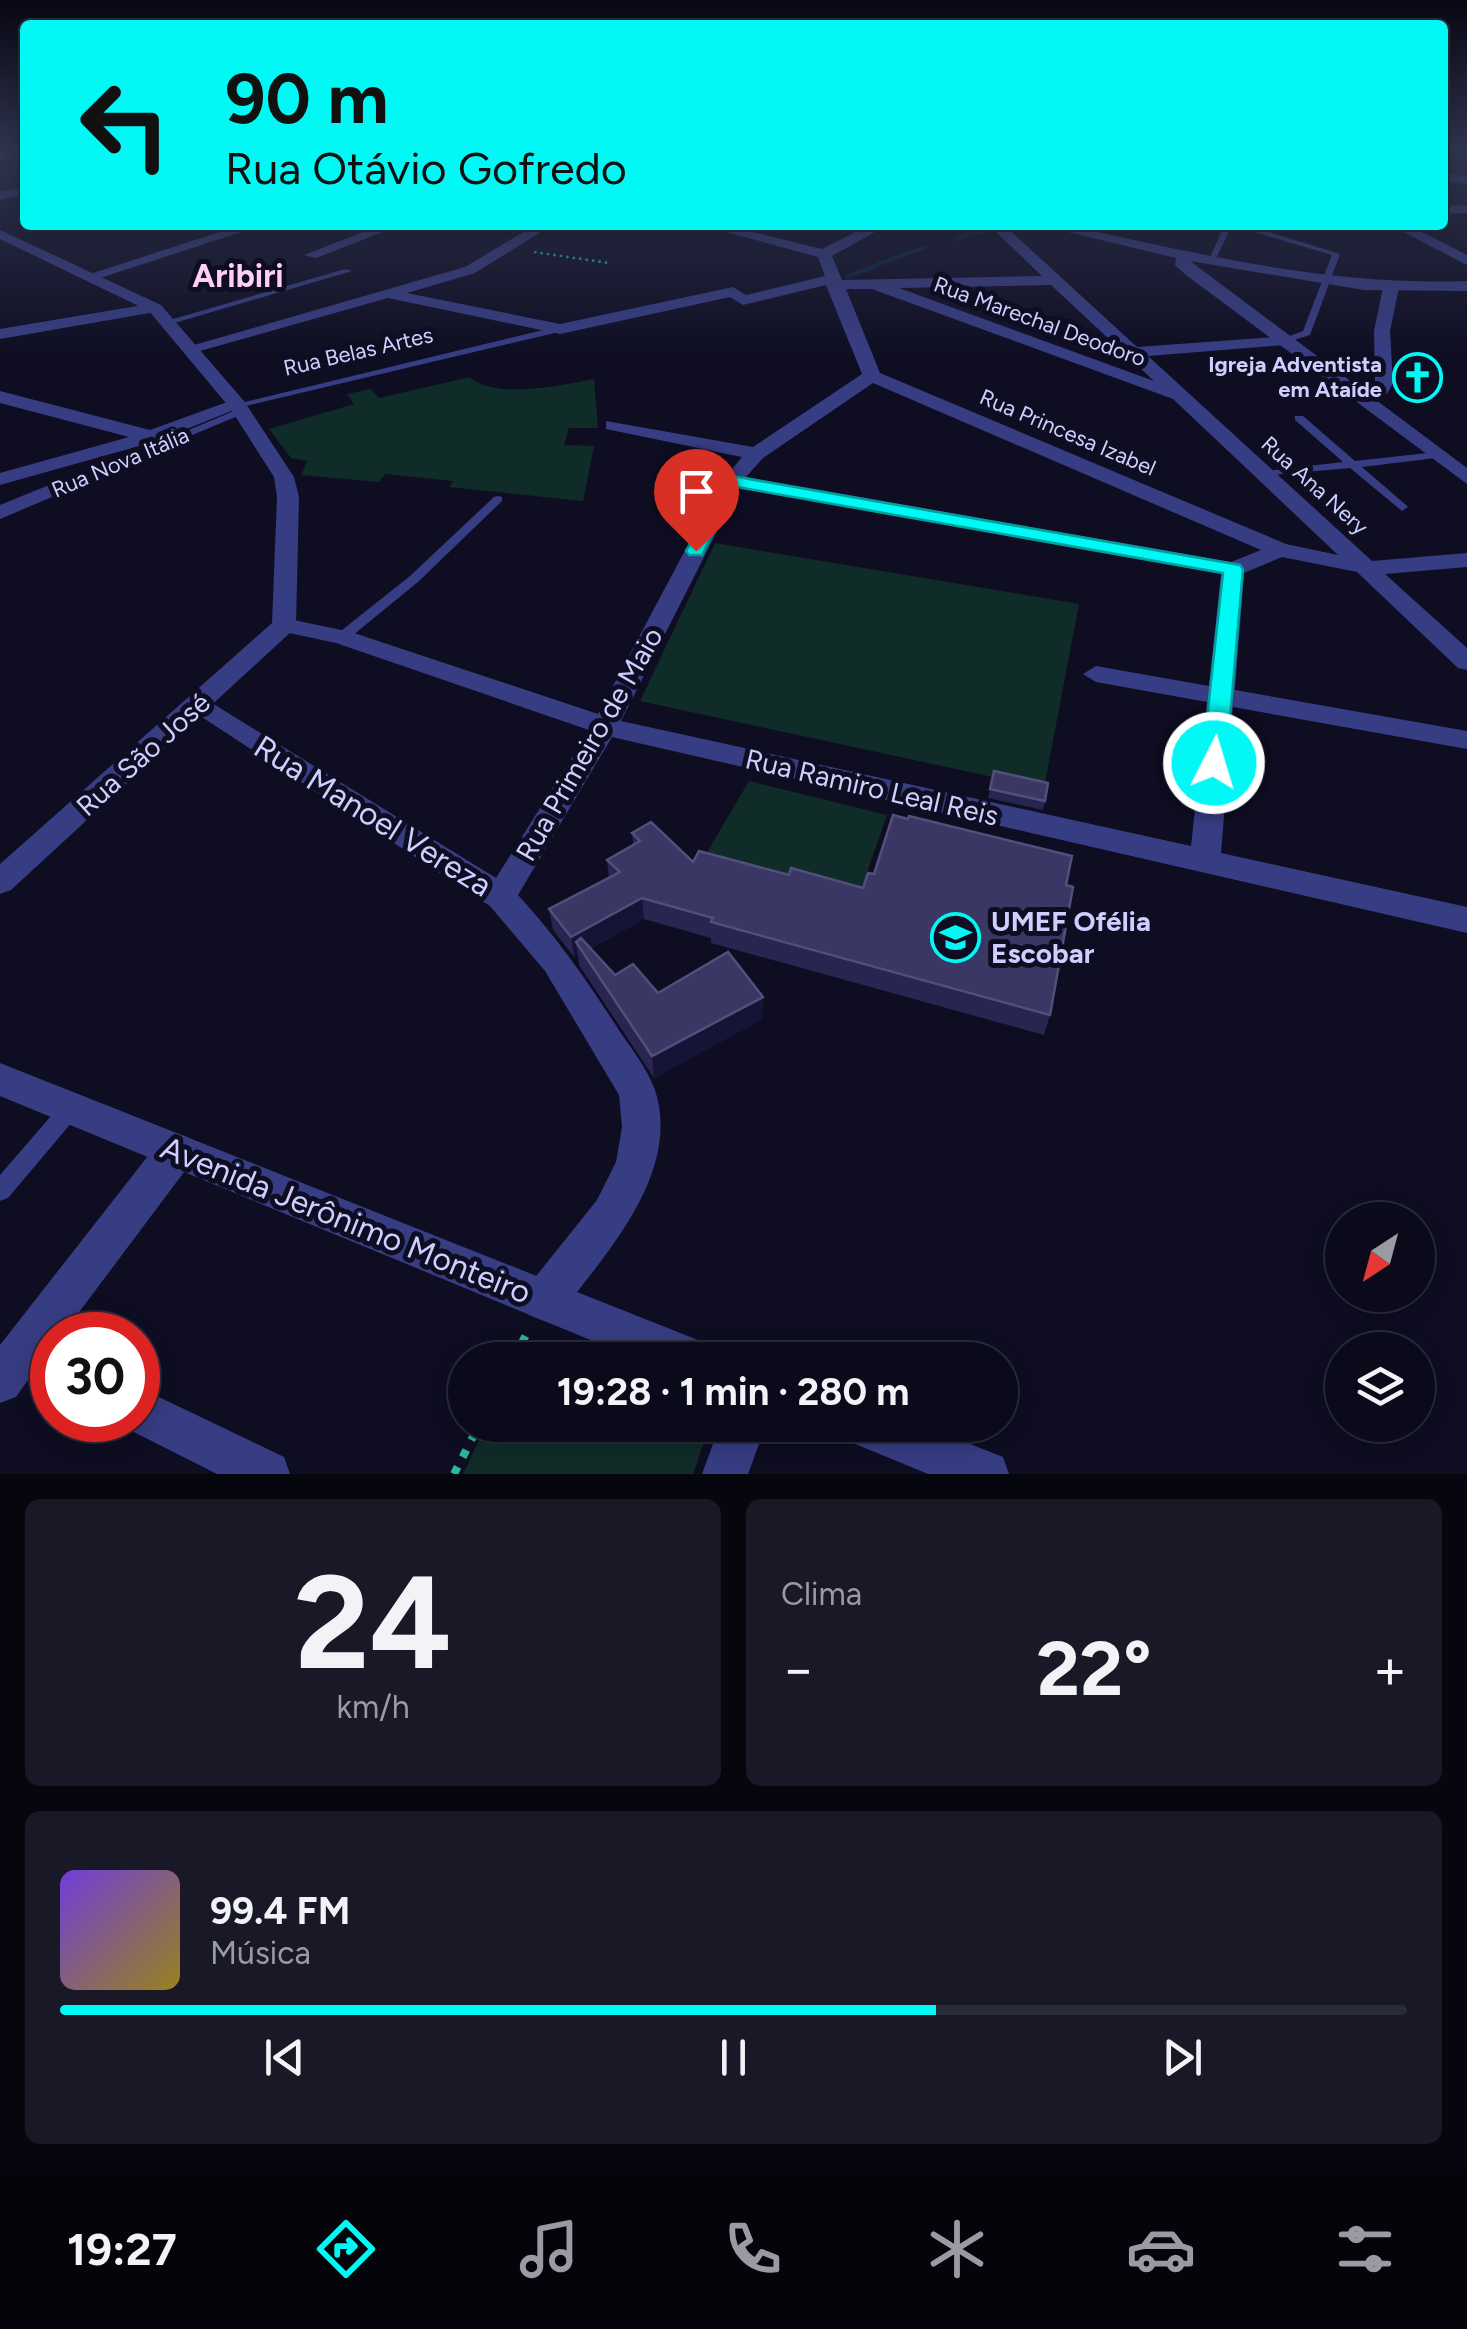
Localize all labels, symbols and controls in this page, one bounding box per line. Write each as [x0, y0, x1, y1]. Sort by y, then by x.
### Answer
text: 90 m [225, 56, 389, 141]
icon: left [60, 60, 190, 190]
text: Rua Otávio Gofredo [225, 141, 627, 195]
district label: Aribiri [192, 257, 284, 295]
street label: Rua Marechal Deodoro [930, 271, 1149, 372]
street label: Rua Belas Artes [281, 321, 436, 382]
place label: Igreja Adventista em Ataíde [1208, 351, 1382, 403]
church icon: Igreja Adventista em Ataíde [1391, 351, 1443, 403]
street label: Rua Princesa Izabel [976, 383, 1160, 482]
street label: Rua Nova Itália [47, 421, 193, 504]
street label: Rua Ana Nery [1256, 430, 1374, 541]
pin [654, 449, 739, 552]
icon: arrive [669, 464, 724, 519]
street label: Rua Primeiro de Maio [508, 621, 670, 867]
street label: Rua São José [69, 685, 217, 823]
position arrow [1162, 711, 1266, 815]
street label: Rua Manoel Vereza [247, 728, 499, 904]
street label: Rua Ramiro Leal Reis [742, 741, 1002, 833]
place label: UMEF Ofélia Escobar [991, 904, 1151, 970]
school or university icon: UMEF Ofélia Escobar [930, 911, 982, 963]
street label: Avenida Jerônimo Monteiro [156, 1128, 536, 1312]
north arrow [1325, 1202, 1435, 1312]
map controls [1325, 1202, 1435, 1442]
speed limit sign: 30 [30, 1312, 160, 1442]
button: layers [1325, 1332, 1435, 1442]
text: 19:28 · 1 min · 280 m [557, 1369, 909, 1415]
text: 24 [294, 1545, 452, 1701]
text: Clima [781, 1575, 862, 1613]
text: 22° [1036, 1624, 1152, 1714]
text: − [781, 1636, 815, 1702]
text: + [1373, 1636, 1407, 1702]
text: km/h [336, 1688, 410, 1726]
text: 99.4 FM [210, 1888, 350, 1934]
text: Música [210, 1934, 311, 1972]
icon: previous [257, 2030, 312, 2085]
icon: pause [706, 2030, 761, 2085]
icon: next [1155, 2030, 1210, 2085]
icon: directions [311, 2214, 381, 2284]
icon: music [514, 2214, 584, 2284]
icon: phone [718, 2214, 788, 2284]
icon: climate [922, 2214, 992, 2284]
icon: car [1126, 2214, 1196, 2284]
icon: filters [1330, 2214, 1400, 2284]
text: 19:27 [67, 2222, 177, 2276]

